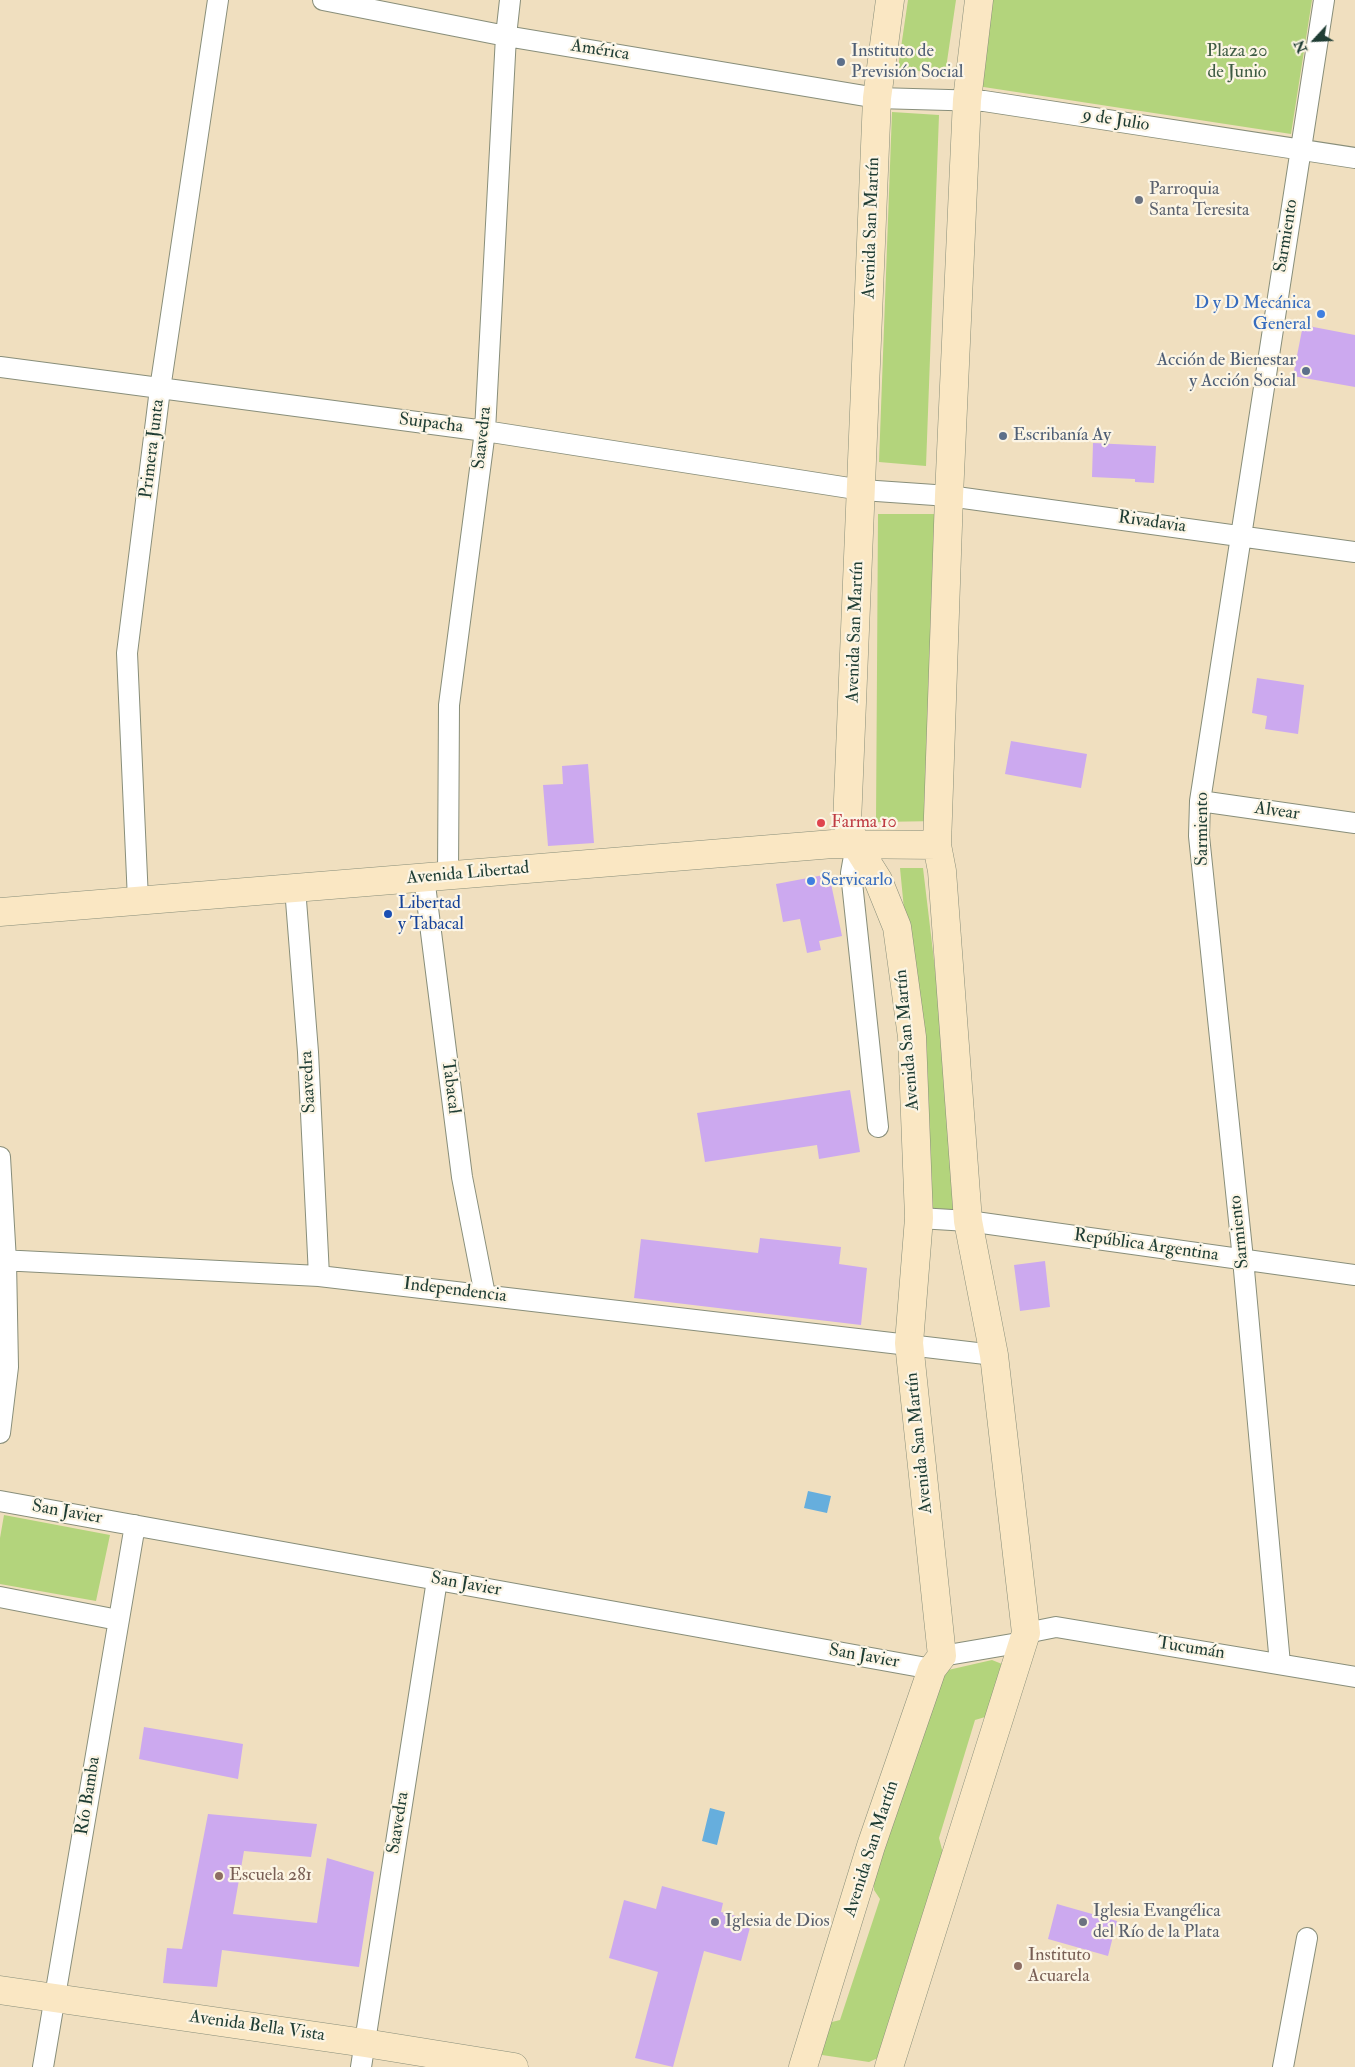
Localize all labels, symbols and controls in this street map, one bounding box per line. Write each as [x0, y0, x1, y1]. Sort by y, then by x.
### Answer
north arrow [1290, 15, 1340, 65]
street label: América [569, 36, 631, 66]
text: N [1291, 37, 1311, 56]
place label: Instituto de Previsión Social [851, 41, 963, 84]
park label: Plaza 20 de Junio [1207, 41, 1267, 84]
marker: Instituto de Previsión Social [835, 56, 847, 68]
street label: 9 de Julio [1081, 105, 1151, 137]
street label: Avenida San Martín [859, 157, 885, 299]
place label: Parroquia Santa Teresita [1149, 179, 1249, 222]
marker: Parroquia Santa Teresita [1133, 194, 1145, 206]
street label: Sarmiento [1271, 198, 1303, 274]
place label: D y D Mecánica General [1194, 293, 1311, 336]
marker: D y D Mecánica General [1315, 308, 1327, 320]
place label: Acción de Bienestar y Acción Social [1157, 350, 1296, 392]
marker: Acción de Bienestar y Acción Social [1300, 365, 1312, 377]
street label: Primera Junta [136, 398, 170, 500]
street label: Saavedra [469, 406, 497, 470]
street label: Suipacha [398, 409, 464, 439]
place label: Escribanía Ay [1013, 425, 1111, 447]
marker: Escribanía Ay [997, 430, 1009, 442]
street label: Rivadavia [1117, 508, 1187, 538]
street label: Avenida San Martín [843, 561, 869, 703]
street label: Sarmiento [1192, 792, 1214, 866]
street label: Alvear [1253, 798, 1301, 826]
place label: Farma 10 [831, 812, 897, 834]
marker: Farma 10 [815, 817, 827, 829]
street label: Avenida Libertad [406, 858, 530, 890]
place label: Servicarlo [821, 870, 892, 892]
marker: Servicarlo [805, 875, 817, 887]
place label: Libertad y Tabacal [398, 893, 464, 936]
marker: Libertad y Tabacal [382, 908, 394, 920]
street label: Avenida San Martín [891, 968, 925, 1112]
street label: Saavedra [297, 1050, 321, 1114]
street label: Tabacal [436, 1059, 464, 1115]
street label: Sarmiento [1225, 1194, 1255, 1270]
street label: República Argentina [1072, 1225, 1220, 1267]
street label: Independencia [402, 1274, 508, 1308]
street label: Avenida San Martín [902, 1371, 938, 1515]
street label: San Javier [30, 1496, 104, 1530]
street label: San Javier [429, 1568, 503, 1602]
street label: Tucumán [1156, 1633, 1226, 1665]
street label: San Javier [827, 1640, 901, 1674]
street label: Río Bamba [72, 1755, 106, 1837]
street label: Avenida San Martín [840, 1778, 904, 1920]
street label: Saavedra [383, 1790, 415, 1856]
place label: Escuela 281 [229, 1865, 312, 1887]
marker: Escuela 281 [213, 1870, 225, 1882]
place label: Iglesia Evangélica del Río de la Plata [1093, 1901, 1221, 1944]
place label: Iglesia de Dios [725, 1911, 830, 1933]
marker: Iglesia de Dios [709, 1916, 721, 1928]
marker: Iglesia Evangélica del Río de la Plata [1077, 1916, 1089, 1928]
place label: Instituto Acuarela [1028, 1945, 1091, 1988]
marker: Instituto Acuarela [1012, 1960, 1024, 1972]
street label: Avenida Bella Vista [188, 2007, 326, 2047]

